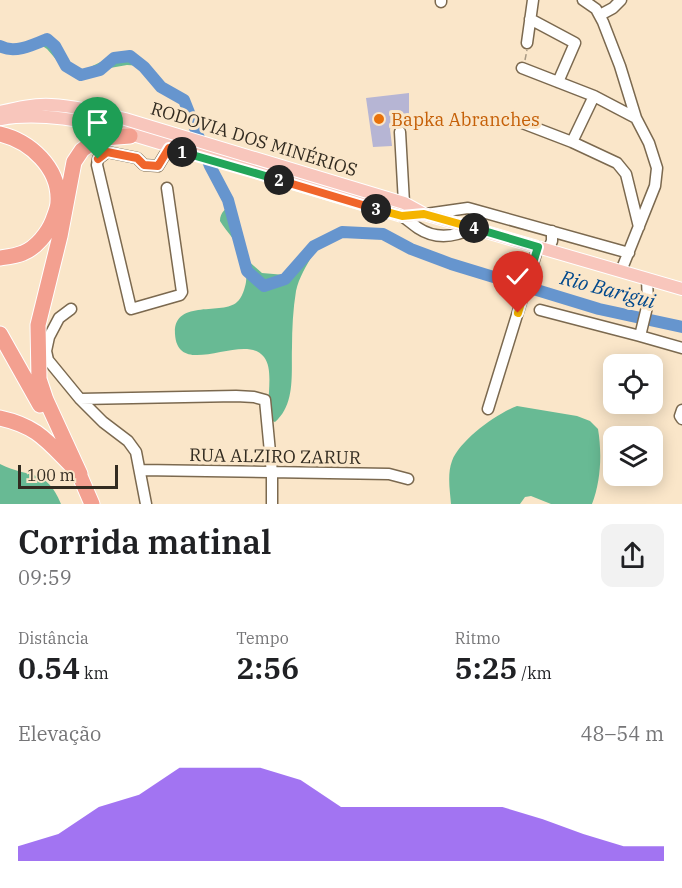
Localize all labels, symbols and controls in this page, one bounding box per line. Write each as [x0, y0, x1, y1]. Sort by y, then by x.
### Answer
pin [72, 97, 123, 159]
street label: RODOVIA DOS MINÉRIOS [148, 97, 360, 181]
icon: arrive [81, 106, 114, 139]
place label: Bapka Abranches [391, 108, 540, 131]
marker: Bapka Abranches [372, 112, 386, 126]
pin: 1 [167, 137, 197, 167]
text: 1 [177, 142, 187, 162]
pin: 2 [264, 165, 294, 195]
text: 2 [274, 170, 284, 190]
pin: 3 [361, 194, 391, 224]
text: 3 [371, 199, 381, 219]
pin: 4 [459, 213, 489, 243]
text: 4 [469, 218, 479, 238]
pin [492, 251, 543, 313]
icon: check [501, 260, 534, 293]
water label: Rio Barigui [557, 263, 658, 315]
map controls [603, 354, 663, 486]
button: locate [603, 354, 663, 414]
button: layers [603, 426, 663, 486]
street label: RUA ALZIRO ZARUR [189, 443, 361, 469]
scale bar [18, 462, 118, 490]
text: 100 m [27, 465, 75, 485]
text: Corrida matinal [18, 520, 272, 563]
button: share [601, 524, 664, 587]
text: 09:59 [18, 564, 72, 591]
text: Distância [18, 628, 89, 648]
text: Tempo [236, 628, 289, 648]
text: Ritmo [455, 628, 500, 648]
text: 0.54 [18, 648, 80, 687]
text: 2:56 [236, 648, 299, 687]
text: 5:25 [455, 648, 518, 687]
text: km [80, 663, 109, 683]
text: /km [518, 663, 552, 683]
text: Elevação [18, 720, 101, 747]
text: 48–54 m [581, 720, 664, 747]

